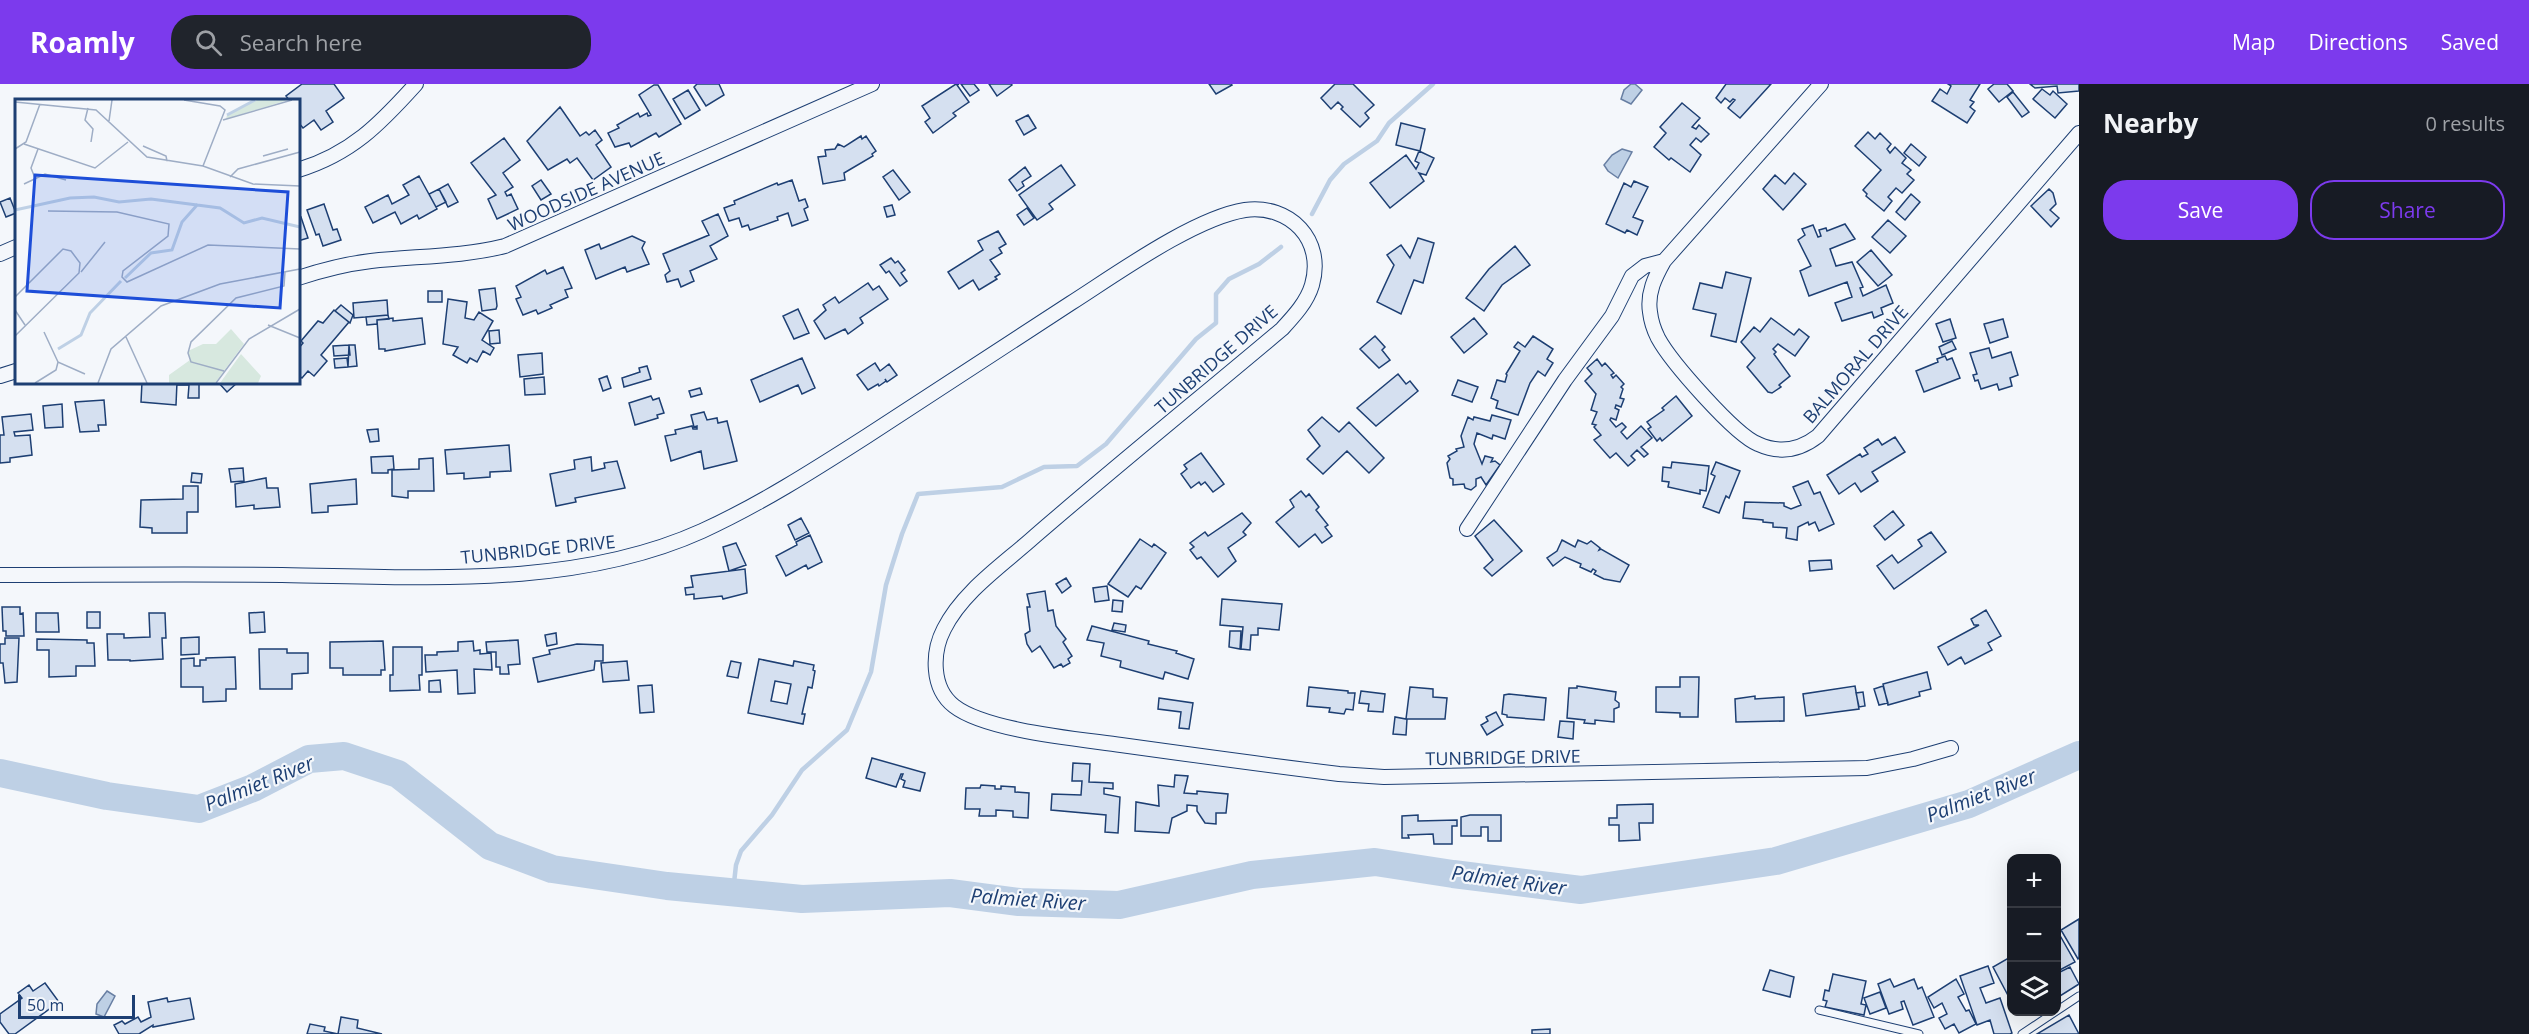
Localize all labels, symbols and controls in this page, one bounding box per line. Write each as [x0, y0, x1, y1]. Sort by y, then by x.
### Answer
search box [171, 15, 591, 69]
text: Roamly [30, 23, 135, 61]
icon: search [192, 26, 225, 59]
text: Search here [240, 27, 362, 57]
text: Map [2232, 28, 2275, 56]
text: Directions [2308, 28, 2408, 56]
text: Saved [2441, 28, 2499, 56]
inset map [15, 99, 300, 384]
text: Nearby [2103, 105, 2198, 141]
text: 0 results [2425, 110, 2505, 137]
street label: WOODSIDE AVENUE [504, 146, 668, 236]
button: Save [2103, 180, 2298, 240]
button: Share [2310, 180, 2505, 240]
street label: TUNBRIDGE DRIVE [1150, 299, 1282, 419]
street label: BALMORAL DRIVE [1797, 300, 1913, 428]
street label: TUNBRIDGE DRIVE [460, 529, 616, 569]
street label: TUNBRIDGE DRIVE [1425, 744, 1581, 770]
water label: Palmiet River [200, 748, 319, 817]
water label: Palmiet River [1922, 761, 2041, 828]
map controls [2007, 854, 2061, 1016]
button: + [2007, 854, 2061, 908]
water label: Palmiet River [1450, 859, 1569, 902]
water label: Palmiet River [969, 882, 1088, 917]
button: − [2007, 908, 2061, 962]
button: layers [2007, 962, 2061, 1016]
scale bar [18, 992, 135, 1020]
text: 50 m [27, 994, 64, 1016]

